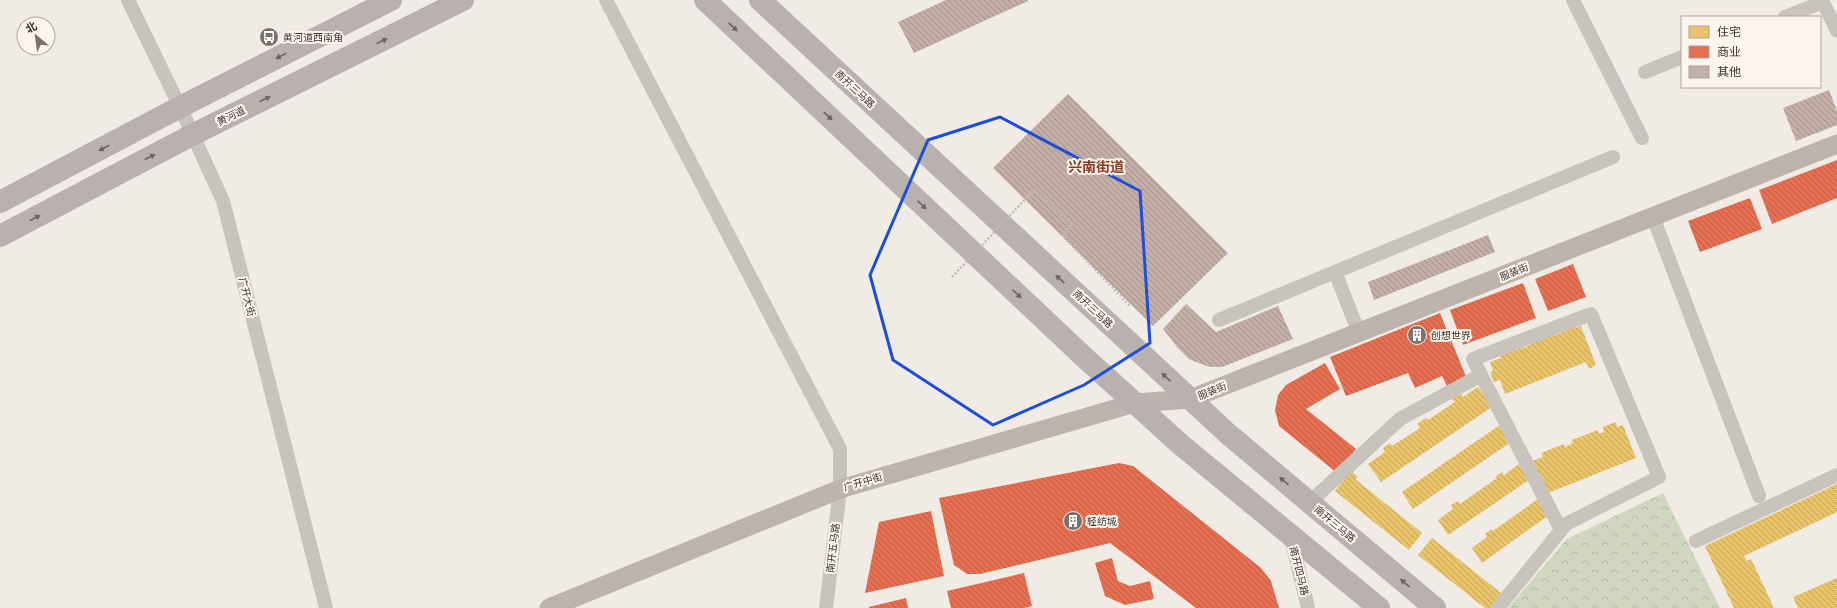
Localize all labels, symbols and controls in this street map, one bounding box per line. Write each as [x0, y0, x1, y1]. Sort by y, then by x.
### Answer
north arrow [16, 16, 56, 56]
legend [1681, 16, 1821, 88]
text: 北 [22, 18, 40, 37]
one-way arrow [728, 22, 738, 32]
text: 住宅 [1717, 22, 1741, 41]
bus stop icon: 黄河道西南角 [258, 26, 280, 48]
place label: 黄河道西南角 [283, 30, 343, 45]
one-way arrow [376, 38, 388, 44]
text: 商业 [1717, 42, 1741, 61]
one-way arrow [275, 53, 287, 59]
text: 其他 [1717, 62, 1741, 81]
street label: 南开三马路 [832, 66, 878, 112]
one-way arrow [260, 95, 271, 102]
street label: 黄河道 [214, 103, 248, 129]
one-way arrow [823, 111, 833, 121]
one-way arrow [98, 144, 109, 151]
one-way arrow [144, 154, 155, 161]
district label: 兴南街道 [1068, 156, 1124, 177]
one-way arrow [917, 200, 927, 210]
one-way arrow [29, 215, 40, 221]
street label: 服装街 [1497, 259, 1531, 285]
one-way arrow [1055, 274, 1066, 283]
street label: 广开大街 [235, 276, 259, 318]
street label: 南开三马路 [1070, 286, 1116, 332]
one-way arrow [1012, 290, 1022, 299]
building icon: 创想世界 [1406, 324, 1428, 346]
place label: 创想世界 [1431, 328, 1471, 343]
one-way arrow [1161, 372, 1171, 381]
street label: 服装街 [1195, 378, 1229, 404]
street label: 广开中街 [842, 469, 884, 495]
one-way arrow [1279, 477, 1290, 486]
street label: 南开三马路 [1311, 502, 1359, 546]
building icon: 轻纺城 [1062, 510, 1084, 532]
place label: 轻纺城 [1087, 514, 1117, 529]
street label: 南开五马路 [823, 522, 843, 574]
street label: 南开四马路 [1286, 545, 1312, 597]
one-way arrow [1400, 578, 1411, 587]

